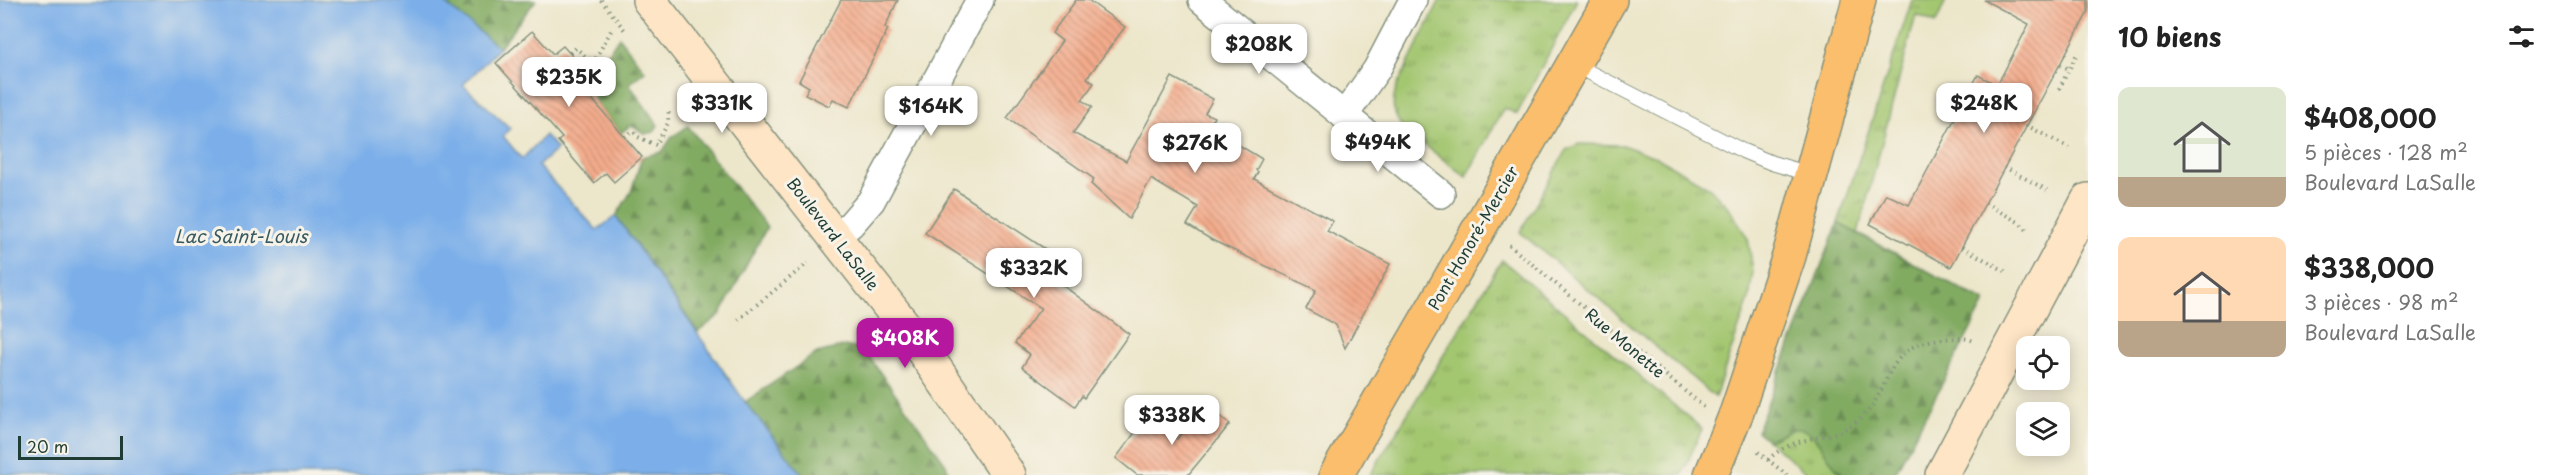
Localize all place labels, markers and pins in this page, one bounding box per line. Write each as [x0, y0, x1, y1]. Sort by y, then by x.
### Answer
pin: $208K [1217, 24, 1301, 75]
pin: $235K [527, 57, 611, 108]
pin: $331K [680, 83, 764, 134]
pin: $248K [1942, 83, 2026, 134]
pin: $164K [889, 86, 973, 137]
pin: $494K [1336, 122, 1420, 173]
pin: $276K [1153, 123, 1237, 174]
pin: $332K [992, 248, 1076, 299]
pin: $408K [863, 318, 947, 369]
pin: $338K [1130, 395, 1214, 446]

